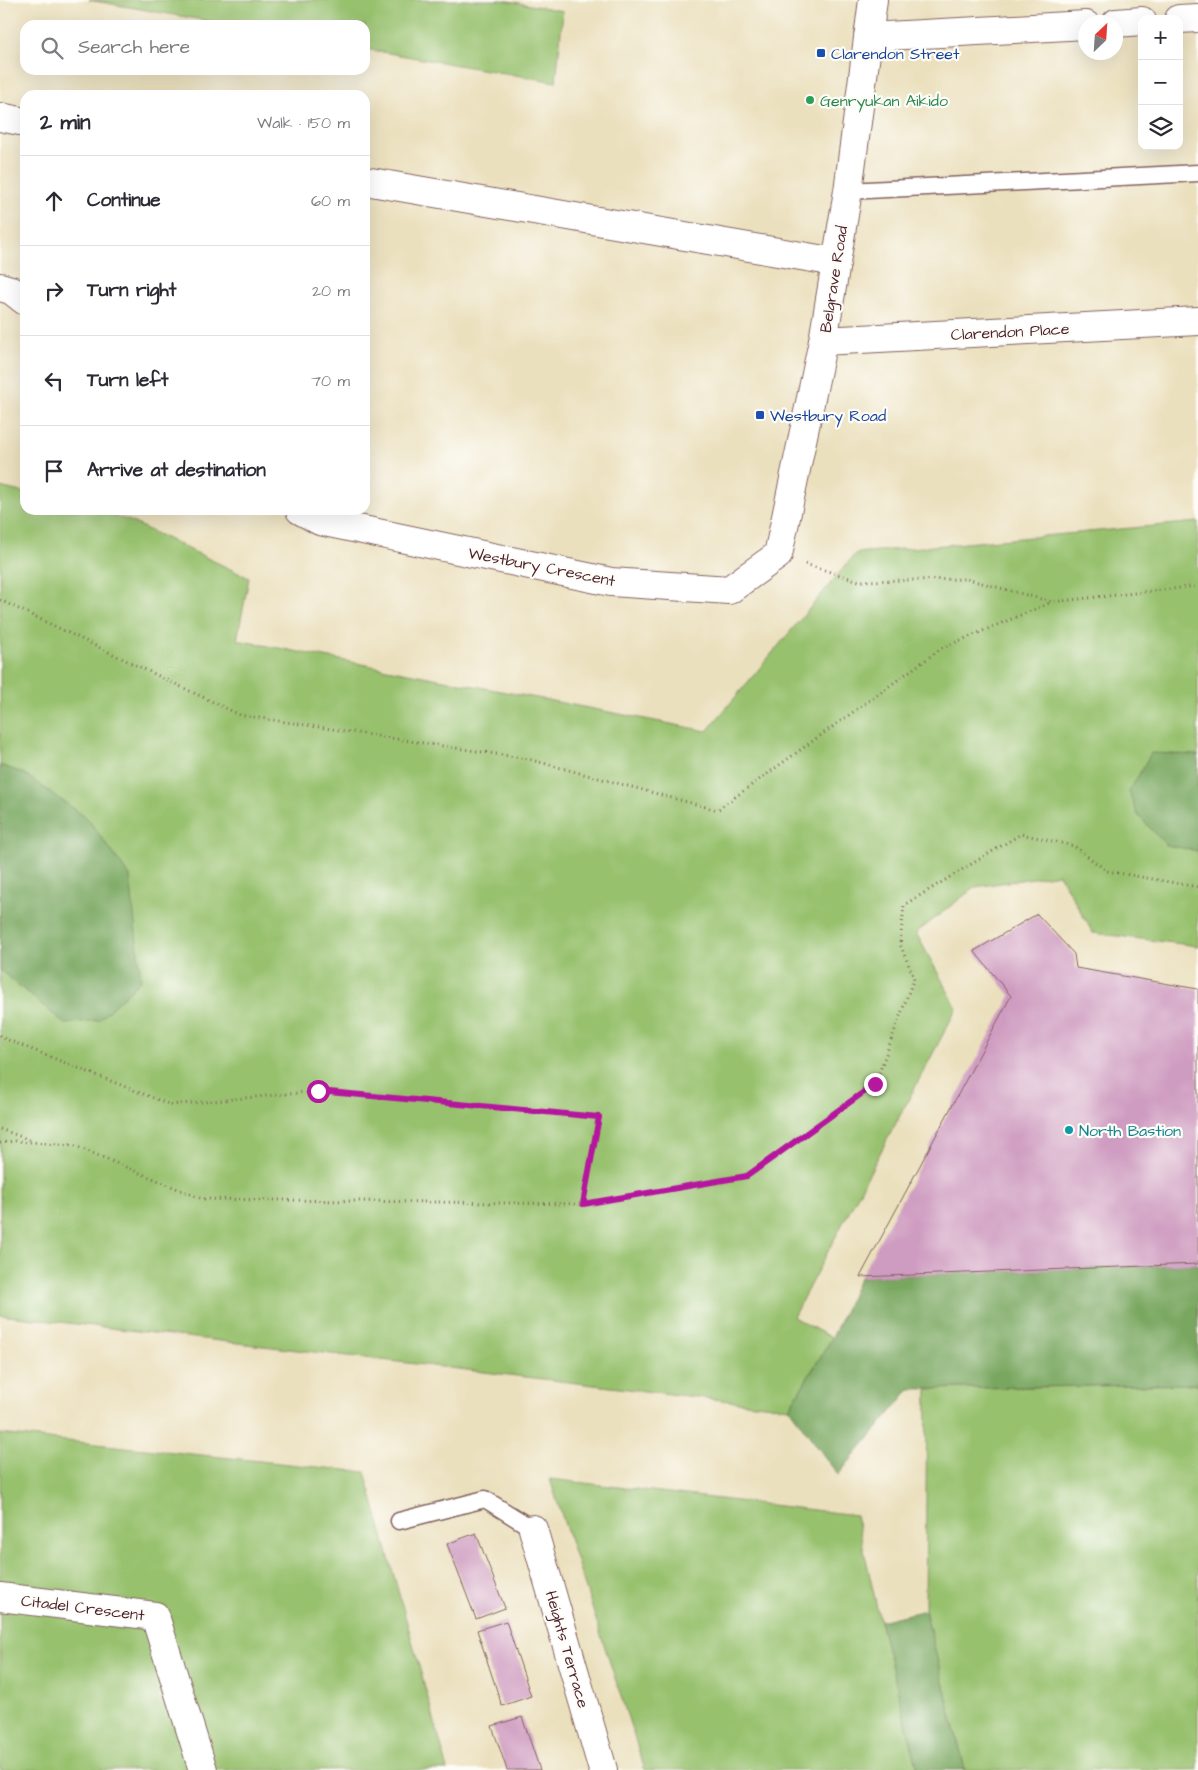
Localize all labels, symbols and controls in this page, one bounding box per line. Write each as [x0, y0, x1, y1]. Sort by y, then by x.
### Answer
north arrow [1078, 15, 1123, 60]
map controls [1138, 15, 1183, 150]
button: + [1138, 15, 1183, 60]
search box [20, 20, 370, 75]
icon: search [38, 34, 66, 62]
text: Search here [78, 34, 190, 61]
place label: Clarendon Street [831, 43, 960, 65]
marker: Clarendon Street [815, 47, 827, 59]
button: − [1138, 60, 1183, 105]
place label: Genryukan Aikido [820, 90, 948, 113]
marker: Genryukan Aikido [804, 94, 816, 106]
button: layers [1138, 105, 1183, 150]
text: 2 min [40, 108, 90, 137]
text: Walk · 150 m [257, 112, 350, 134]
icon: ahead [40, 187, 68, 215]
text: Continue [87, 187, 161, 214]
text: 60 m [311, 190, 350, 212]
street label: Belgrave Road [815, 224, 854, 334]
icon: right [40, 277, 68, 305]
text: Turn right [87, 277, 176, 304]
text: 20 m [312, 280, 350, 302]
street label: Clarendon Place [950, 318, 1070, 346]
icon: left [40, 367, 68, 395]
text: Turn left [87, 367, 168, 394]
text: 70 m [311, 370, 350, 392]
place label: Westbury Road [770, 405, 886, 428]
marker: Westbury Road [754, 409, 766, 421]
icon: arrive [40, 457, 68, 485]
text: Arrive at destination [87, 457, 266, 484]
street label: Westbury Crescent [466, 542, 618, 593]
route end [864, 1073, 887, 1096]
route start [307, 1080, 330, 1103]
place label: North Bastion [1079, 1120, 1181, 1142]
marker: North Bastion [1063, 1124, 1075, 1136]
street label: Heights Terrace [539, 1588, 594, 1711]
street label: Citadel Crescent [20, 1590, 146, 1627]

